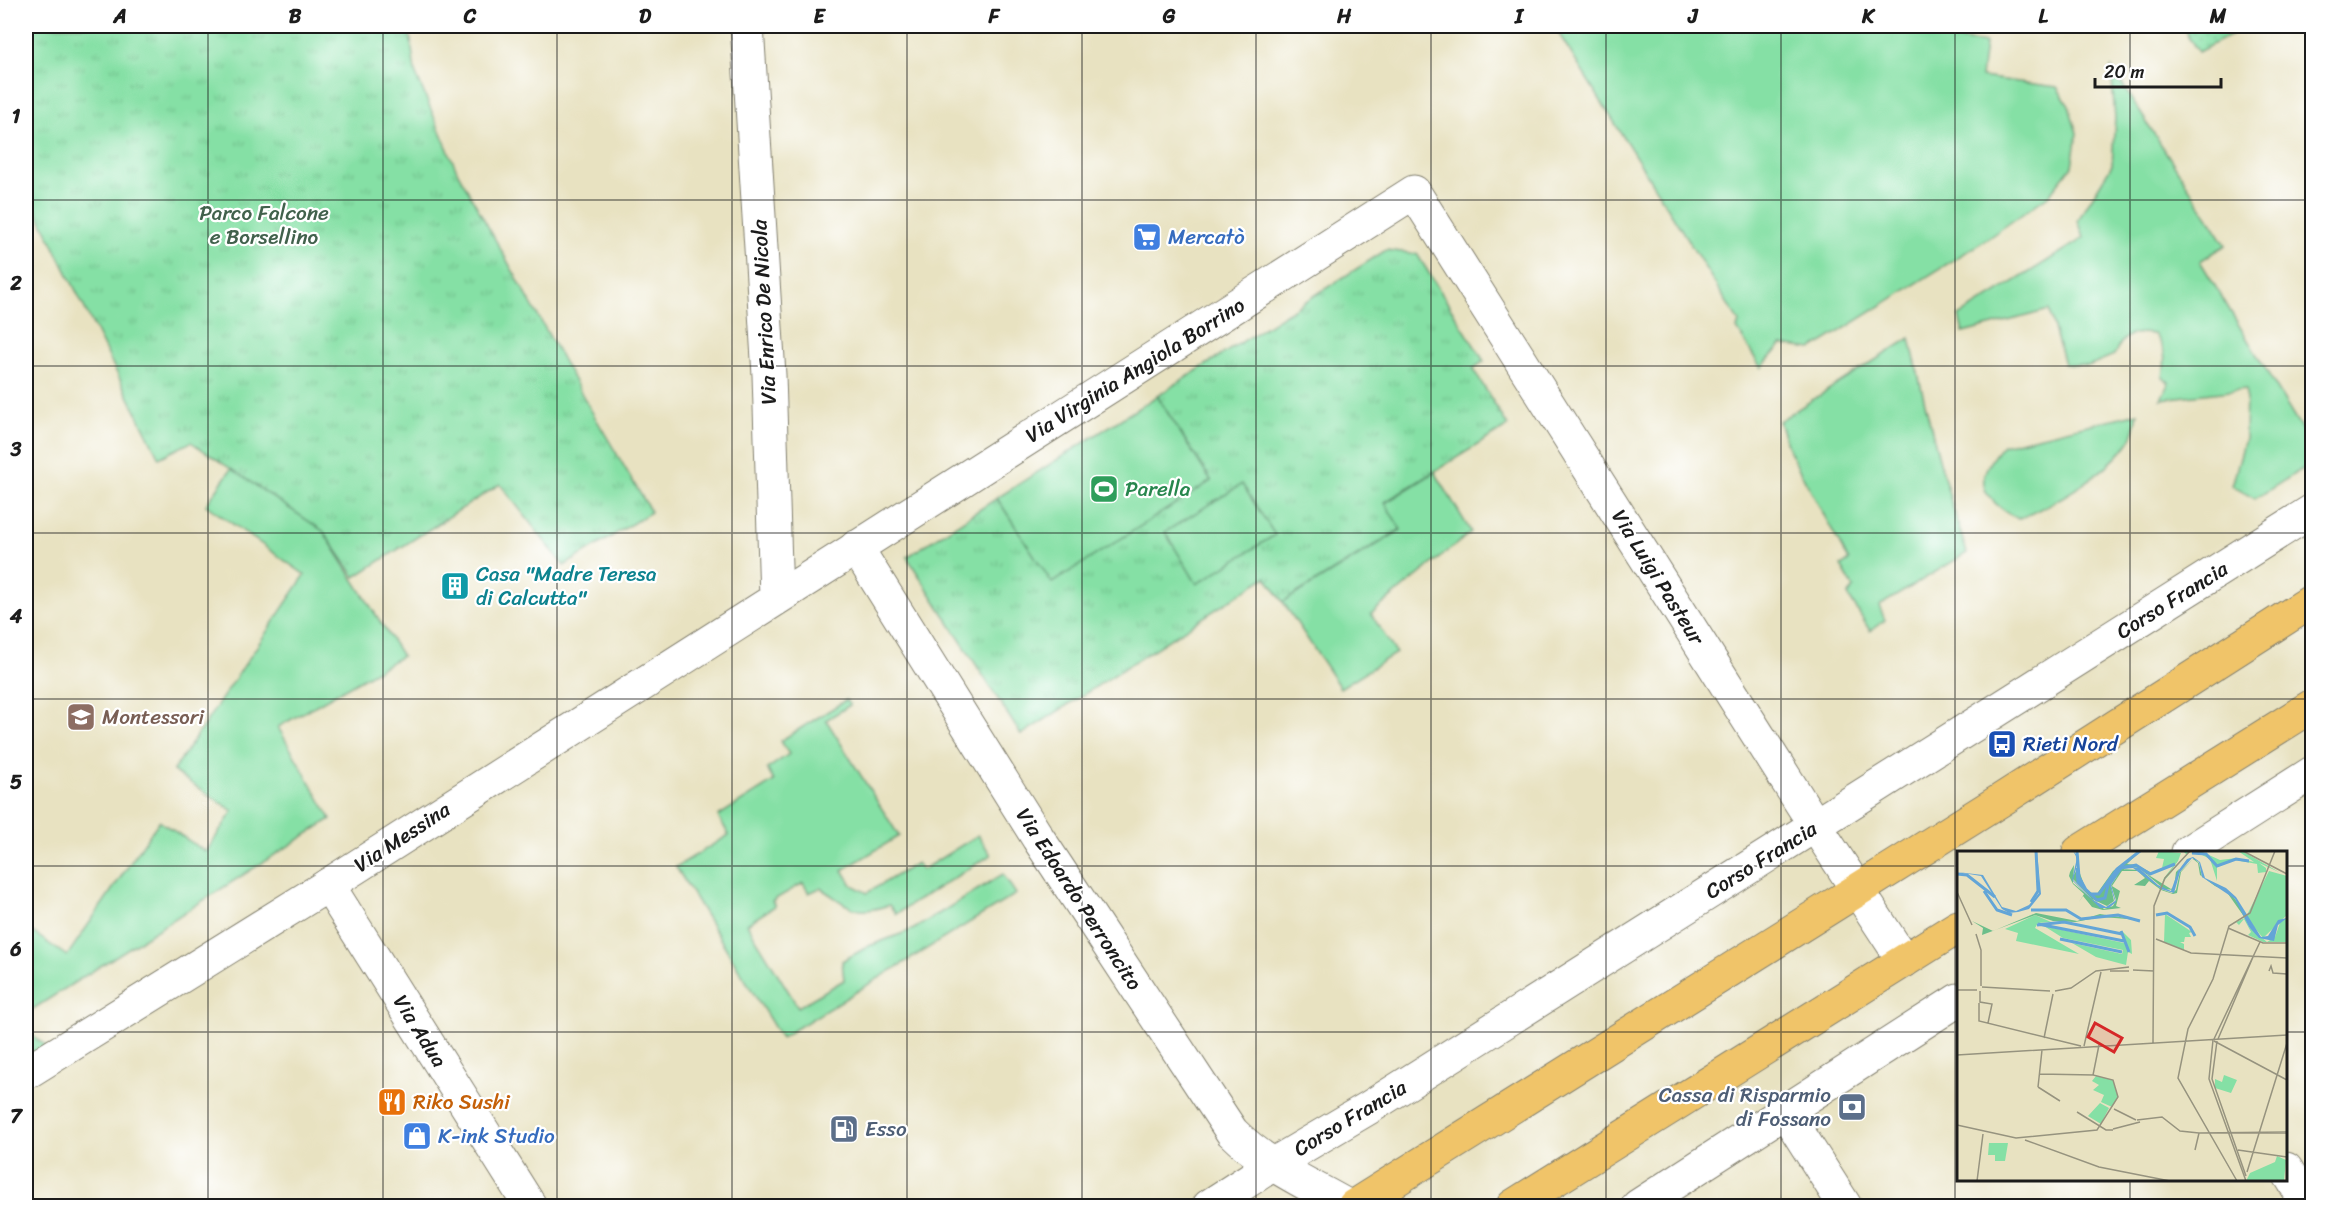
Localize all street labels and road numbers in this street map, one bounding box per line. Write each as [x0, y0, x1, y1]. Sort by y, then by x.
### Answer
street label: Via Enrico De Nicola [740, 218, 788, 406]
street label: Via Virginia Angiola Borrino [1017, 287, 1253, 453]
street label: Via Luigi Pasteur [1601, 502, 1716, 654]
street label: Corso Francia [2108, 550, 2236, 650]
street label: Via Messina [346, 791, 459, 883]
street label: Via Edoardo Perroncito [1005, 800, 1153, 998]
street label: Corso Francia [1697, 810, 1825, 910]
street label: Via Adua [382, 987, 458, 1076]
street label: Corso Francia [1286, 1069, 1415, 1167]

